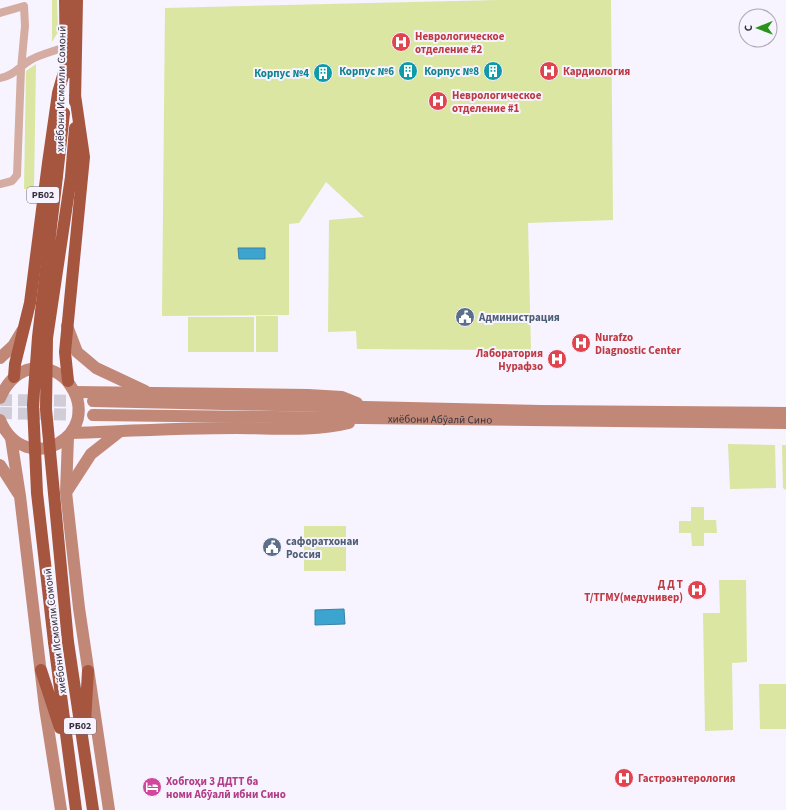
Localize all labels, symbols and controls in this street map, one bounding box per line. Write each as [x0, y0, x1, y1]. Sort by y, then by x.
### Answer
north arrow [738, 8, 778, 48]
text: С [741, 24, 756, 31]
street label: хиёбони Исмоили Сомонӣ [52, 26, 70, 152]
place label: Неврологическое отделение #2 [415, 29, 505, 57]
hospital icon: Неврологическое отделение #2 [390, 31, 412, 53]
building icon: Корпус №6 [397, 60, 419, 82]
building icon: Корпус №8 [482, 60, 504, 82]
hospital icon: Кардиология [538, 60, 560, 82]
building icon: Корпус №4 [312, 62, 334, 84]
place label: Корпус №6 [339, 64, 394, 79]
place label: Корпус №8 [424, 64, 479, 79]
place label: Кардиология [563, 64, 630, 79]
place label: Корпус №4 [254, 66, 309, 81]
place label: Неврологическое отделение #1 [452, 88, 542, 116]
hospital icon: Неврологическое отделение #1 [427, 90, 449, 112]
road number: РБ02 [27, 187, 59, 203]
public building icon: Администрация [454, 306, 476, 328]
place label: Администрация [478, 310, 560, 325]
place label: Nurafzo Diagnostic Center [595, 330, 681, 358]
hospital icon: Nurafzo Diagnostic Center [570, 332, 592, 354]
place label: Лаборатория Нурафзо [475, 346, 543, 374]
hospital icon: Лаборатория Нурафзо [546, 348, 568, 370]
street label: хиёбони Абӯалӣ Сино [388, 411, 492, 427]
place label: сафоратхонаи Россия [286, 534, 359, 562]
public building icon: сафоратхонаи Россия [261, 536, 283, 558]
street label: хиёбони Исмоили Сомонӣ [40, 567, 70, 695]
place label: Д Д Т Т/ТГМУ(медунивер) [584, 577, 683, 605]
hospital icon: Д Д Т Т/ТГМУ(медунивер) [686, 579, 708, 601]
road number: РБ02 [64, 718, 96, 734]
hospital icon: Гастроэнтерология [613, 767, 635, 789]
place label: Гастроэнтерология [638, 771, 736, 786]
place label: Хобгоҳи 3 ДДТТ ба номи Абӯалӣ ибни Сино [166, 774, 286, 802]
hotel icon: Хобгоҳи 3 ДДТТ ба номи Абӯалӣ ибни Сино [141, 776, 163, 798]

